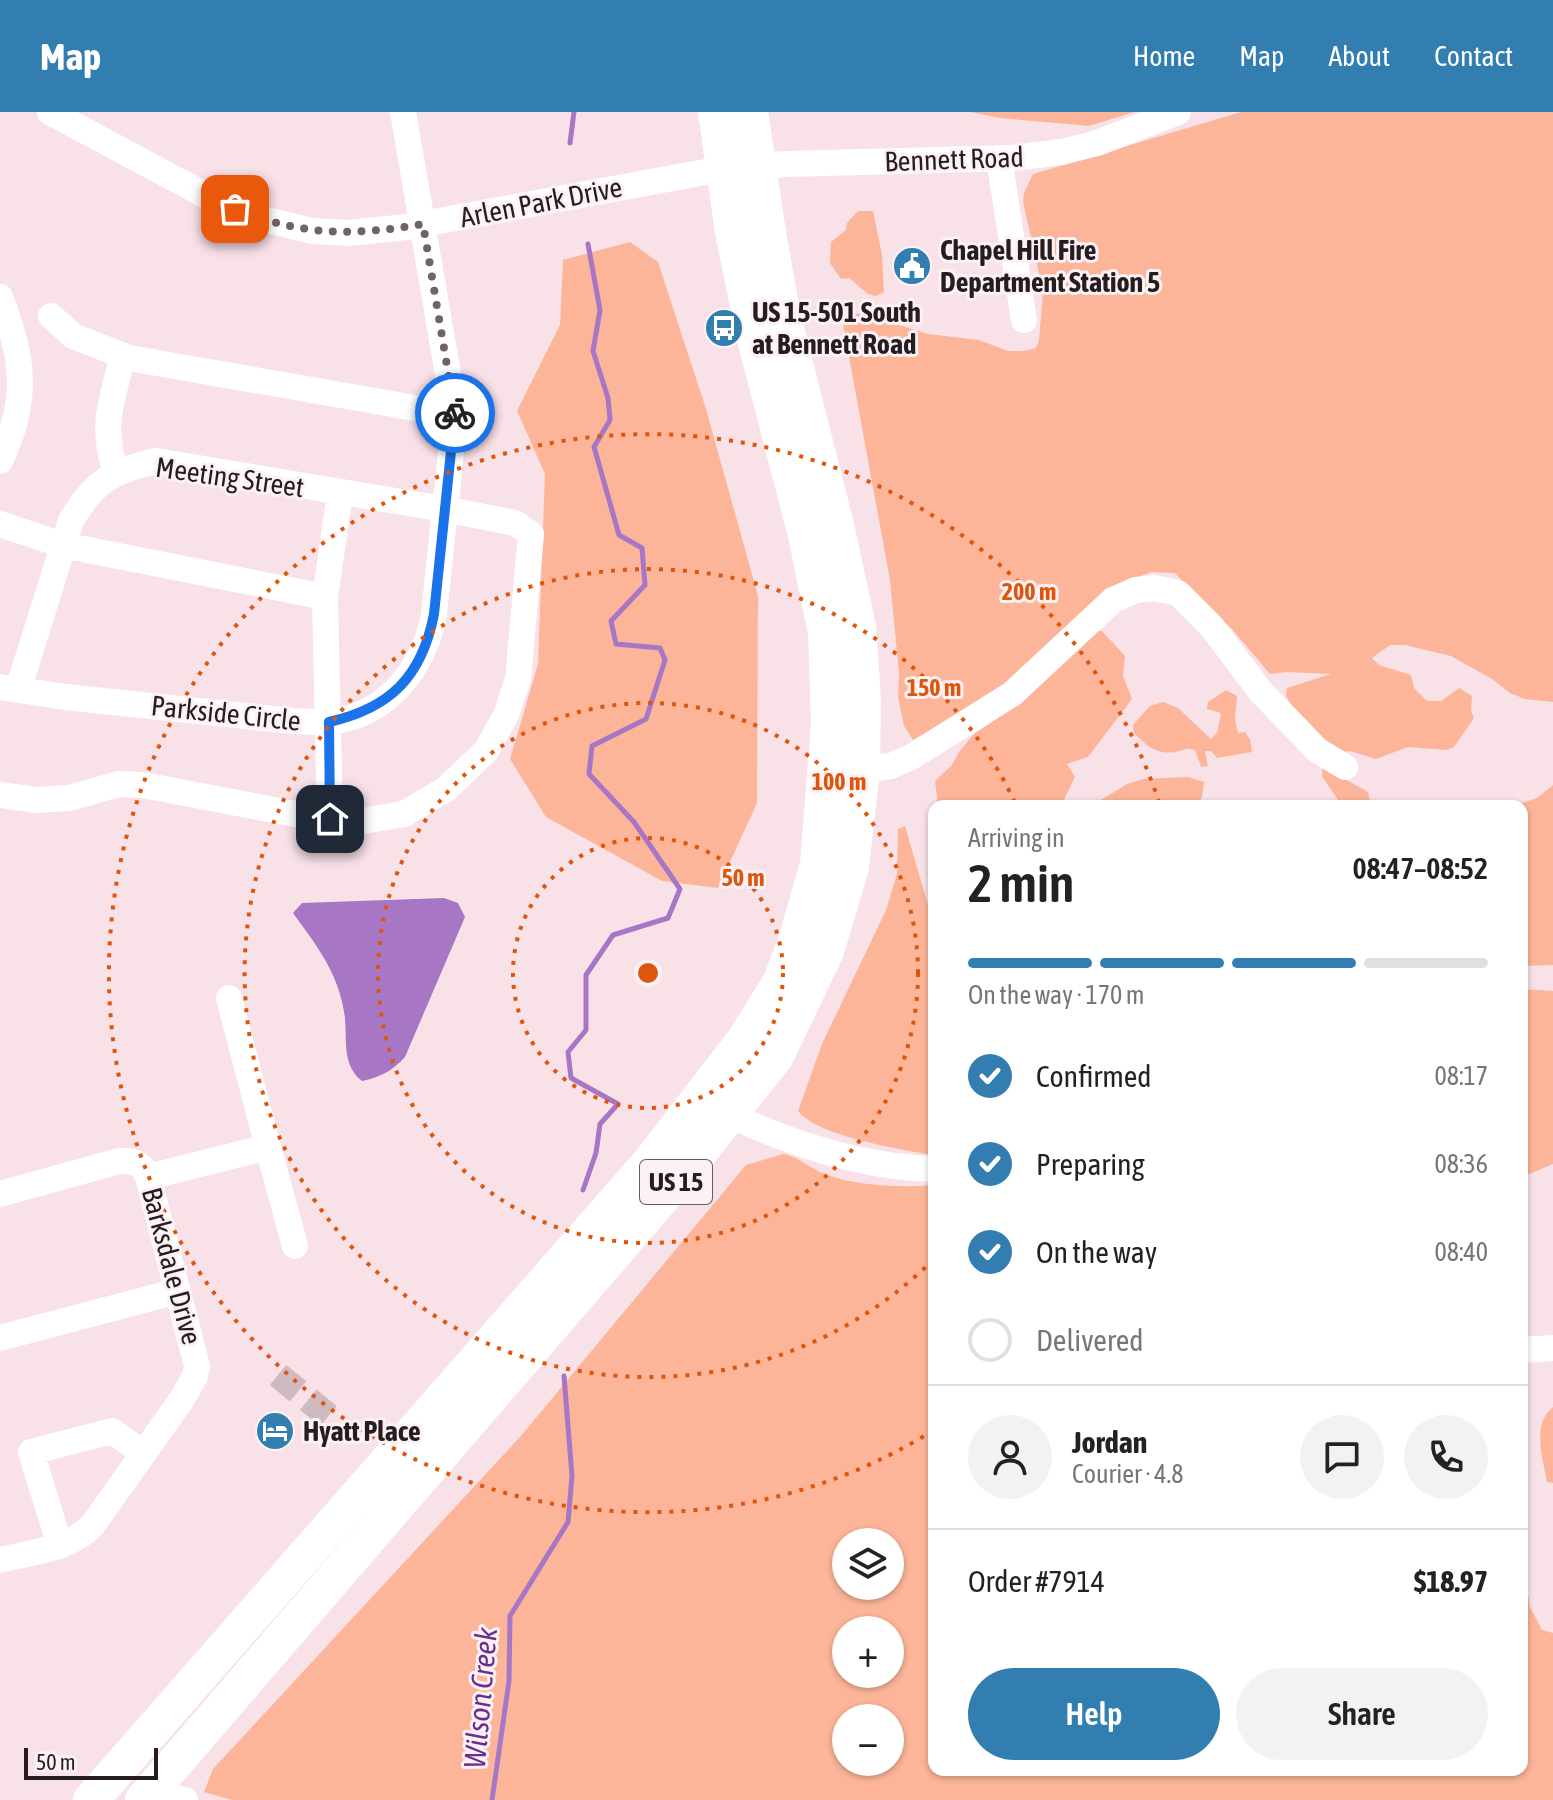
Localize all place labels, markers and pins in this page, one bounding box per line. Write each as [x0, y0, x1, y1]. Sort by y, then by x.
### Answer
pin [201, 175, 269, 243]
place label: Chapel Hill Fire Department Station 5 [940, 234, 1160, 298]
public building icon: Chapel Hill Fire Department Station 5 [891, 245, 933, 287]
place label: US 15-501 South at Bennett Road [752, 296, 921, 360]
bus stop icon: US 15-501 South at Bennett Road [703, 307, 745, 349]
pin [296, 785, 364, 853]
centre of rings [634, 959, 662, 987]
hotel icon: Hyatt Place [254, 1410, 296, 1452]
place label: Hyatt Place [303, 1415, 421, 1447]

